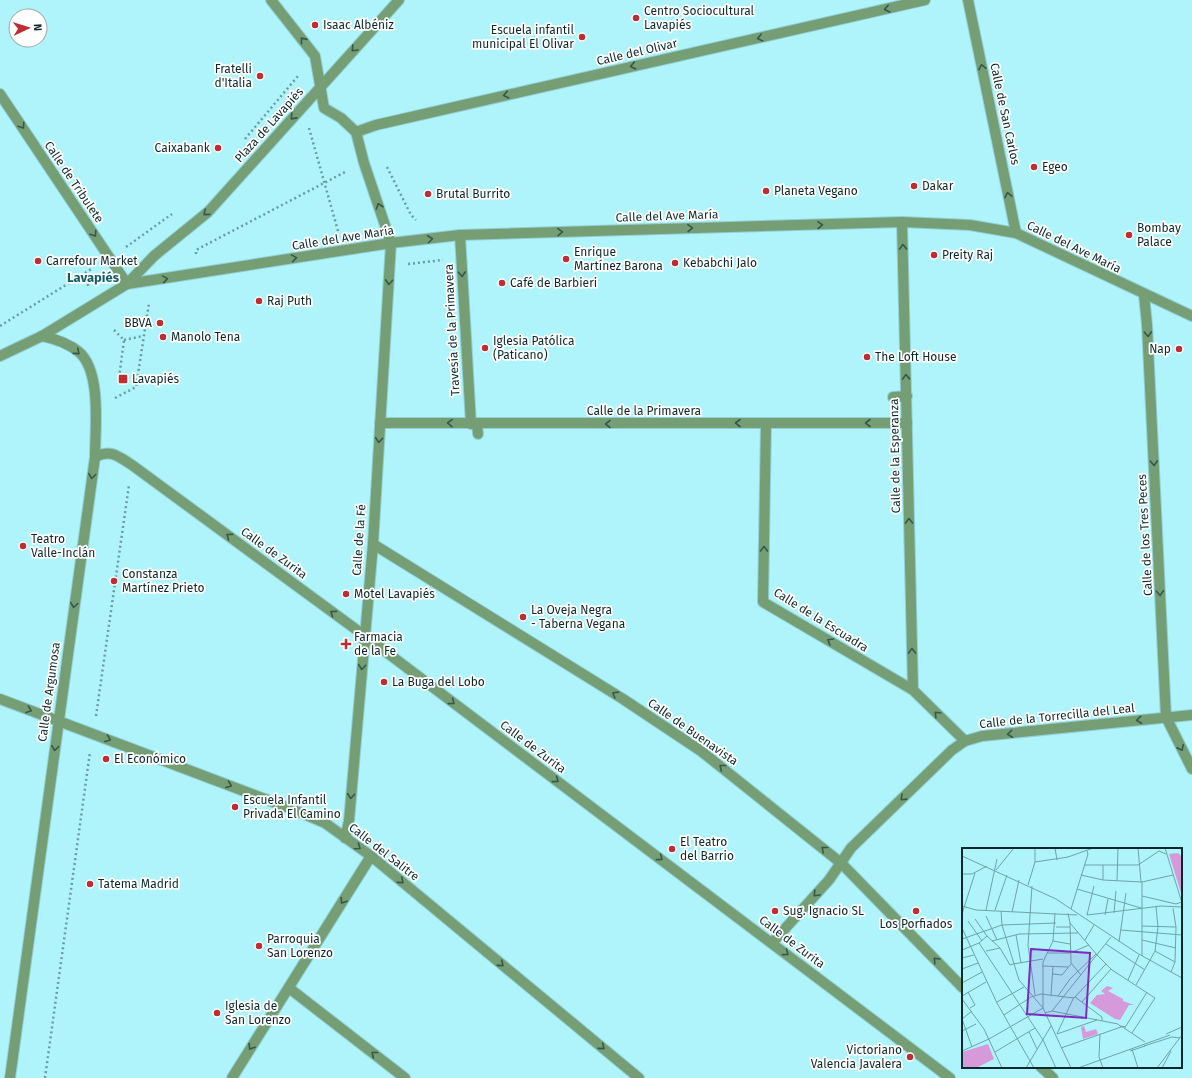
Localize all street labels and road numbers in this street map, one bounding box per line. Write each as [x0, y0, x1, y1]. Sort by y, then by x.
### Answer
street label: Calle del Olivar [595, 36, 679, 68]
street label: Calle de San Carlos [987, 62, 1023, 167]
street label: Plaza de Lavapiés [232, 84, 306, 165]
street label: Calle de Tribulete [42, 139, 106, 225]
street label: Calle del Ave María [615, 207, 719, 225]
street label: Calle del Ave María [1025, 218, 1123, 276]
street label: Calle del Ave María [291, 223, 395, 253]
street label: Travesía de la Primavera [442, 264, 462, 396]
street label: Calle de la Esperanza [887, 399, 903, 513]
street label: Calle de la Primavera [587, 404, 701, 418]
street label: Calle de los Tres Peces [1135, 473, 1155, 596]
street label: Calle de la Fé [350, 504, 368, 576]
street label: Calle de Zurita [238, 524, 310, 582]
street label: Calle de la Escuadra [771, 585, 871, 655]
street label: Calle de Argumosa [35, 641, 63, 743]
street label: Calle de Buenavista [645, 696, 741, 768]
street label: Calle de la Torrecilla del Leal [979, 701, 1136, 731]
street label: Calle de Zurita [497, 718, 569, 776]
street label: Calle del Salitre [346, 820, 422, 884]
street label: Calle de Zurita [756, 913, 828, 971]

